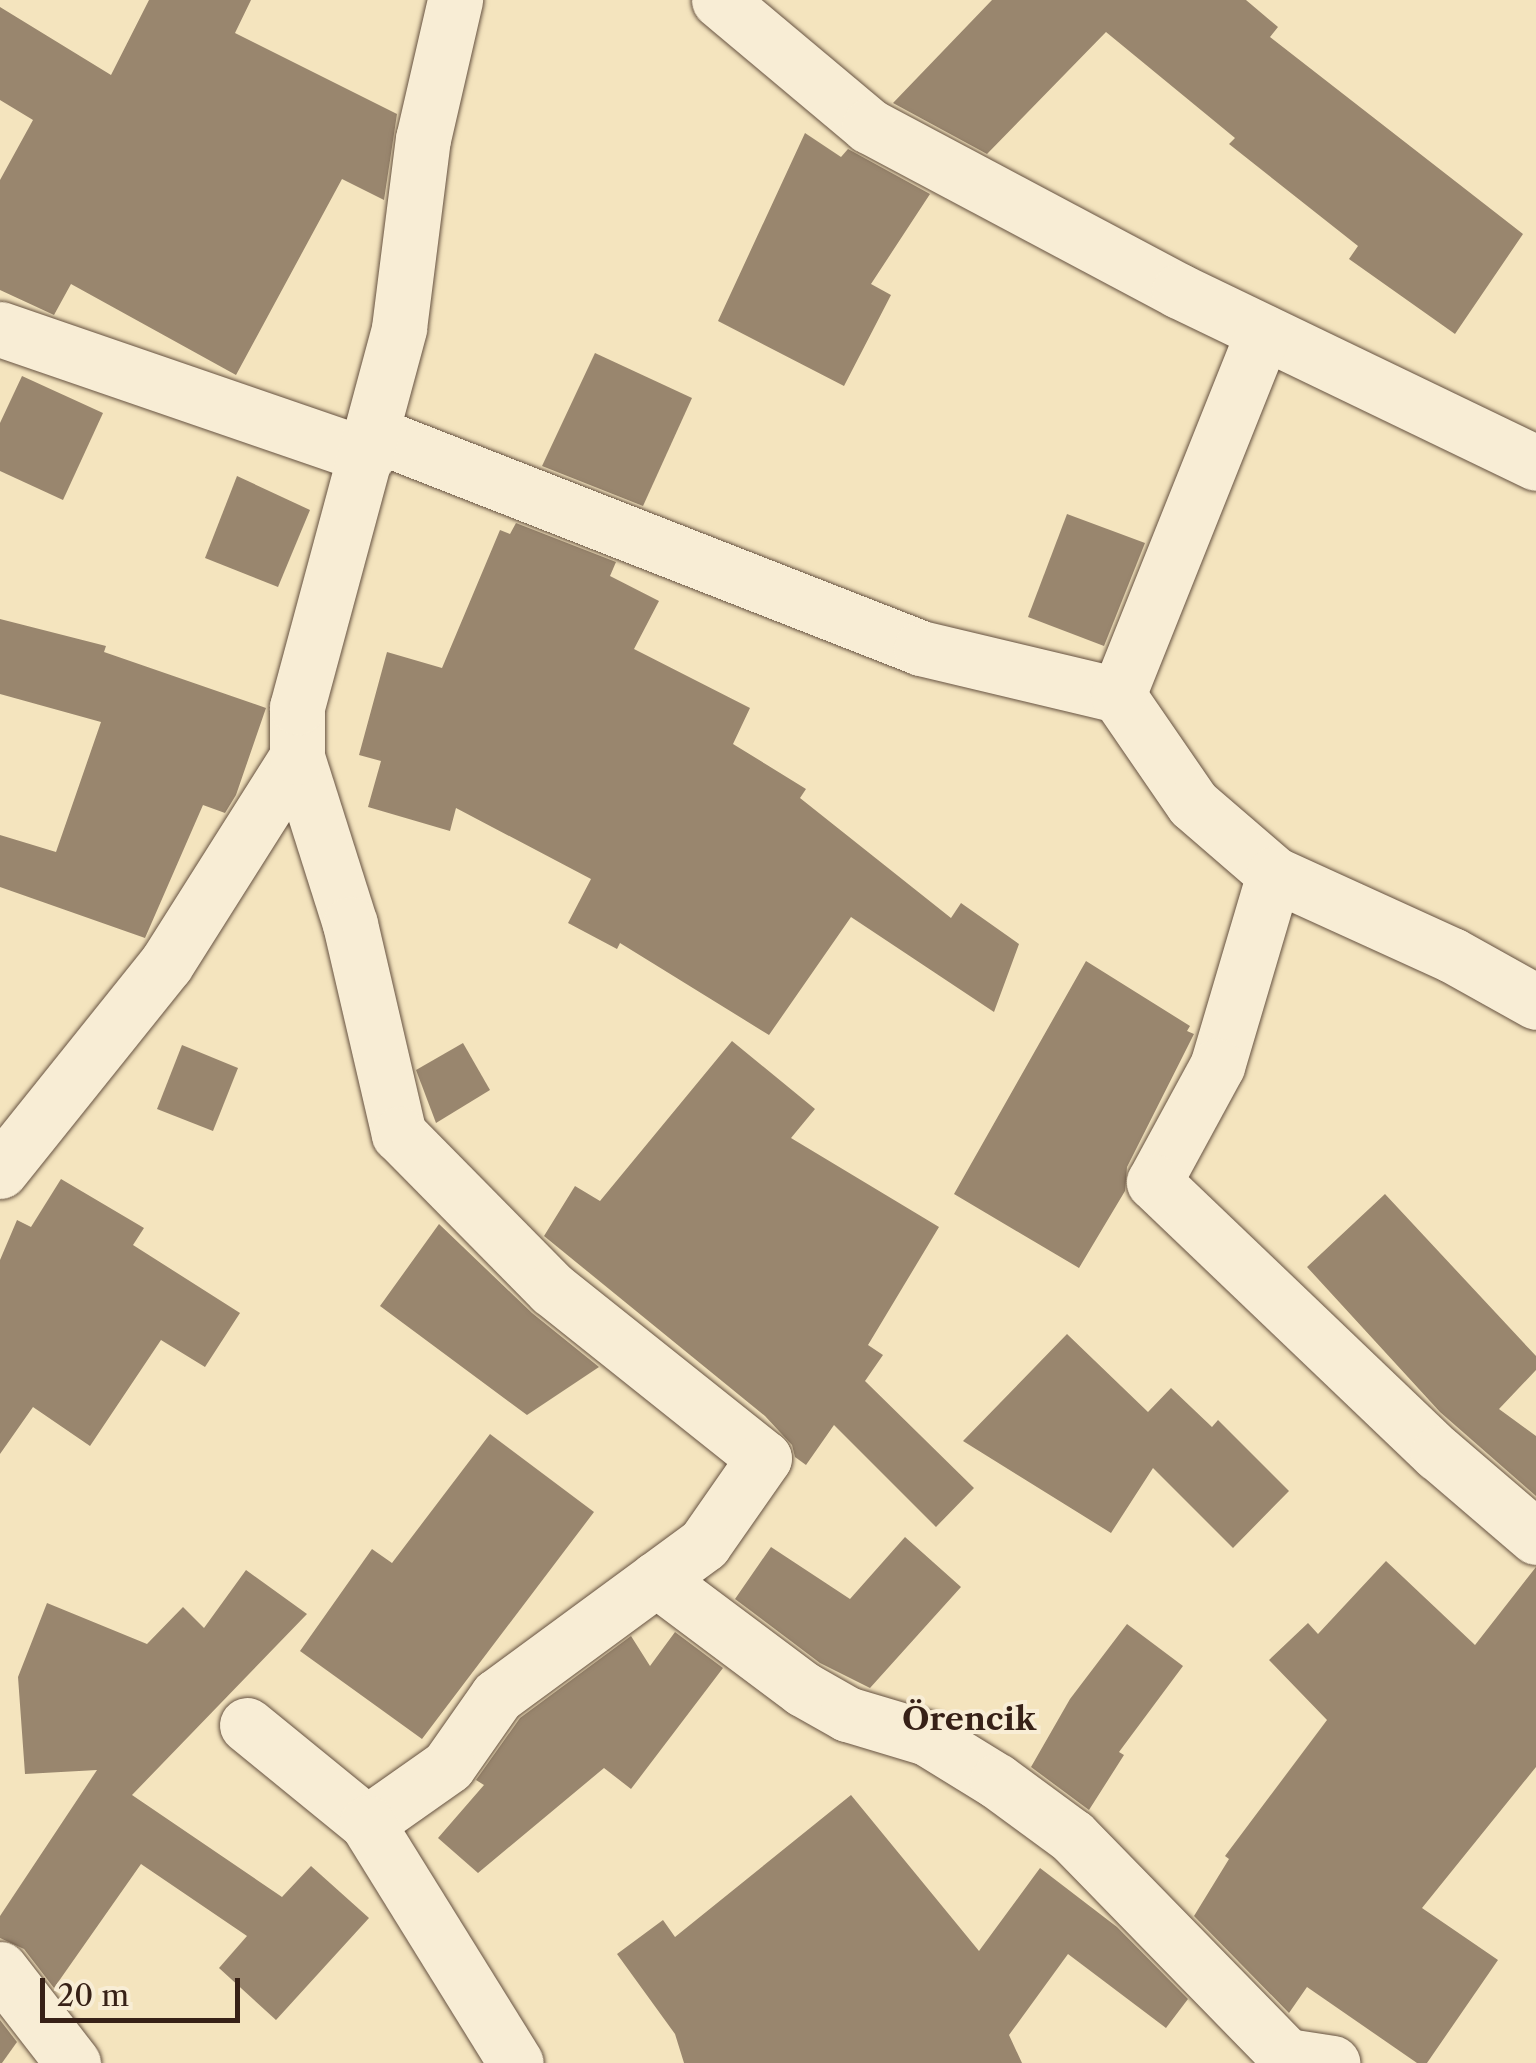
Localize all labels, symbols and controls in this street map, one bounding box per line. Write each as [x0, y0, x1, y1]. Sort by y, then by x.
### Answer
district label: Örencik [902, 1700, 1036, 1738]
scale bar [45, 1958, 245, 2020]
text: 20 m [57, 1977, 129, 2014]

